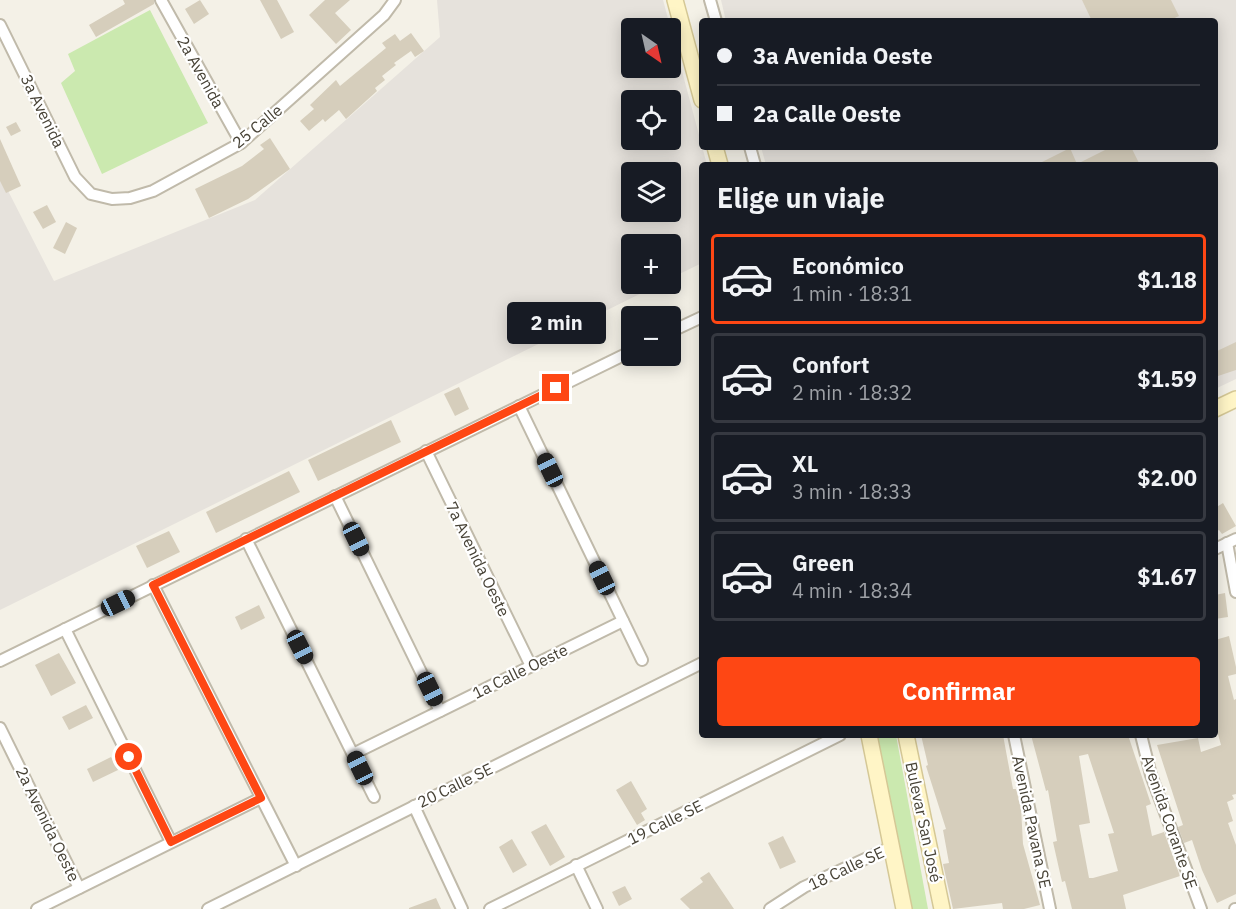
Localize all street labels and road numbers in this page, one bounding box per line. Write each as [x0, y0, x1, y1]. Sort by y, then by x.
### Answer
street label: 2a Avenida [173, 32, 229, 112]
street label: 3a Avenida [17, 71, 70, 151]
street label: 25 Calle [228, 100, 286, 152]
street label: 7a Avenida Oeste [442, 498, 515, 620]
street label: 1a Calle Oeste [469, 639, 571, 703]
street label: Avenida Corante SE [1138, 752, 1202, 892]
street label: Avenida Pavana SE [1008, 754, 1056, 890]
street label: 20 Calle SE [414, 758, 496, 812]
street label: Bulevar San José [901, 760, 947, 884]
street label: 2a Avenida Oeste [12, 763, 85, 885]
street label: 19 Calle SE [624, 795, 706, 849]
street label: 18 Calle SE [805, 842, 887, 894]

